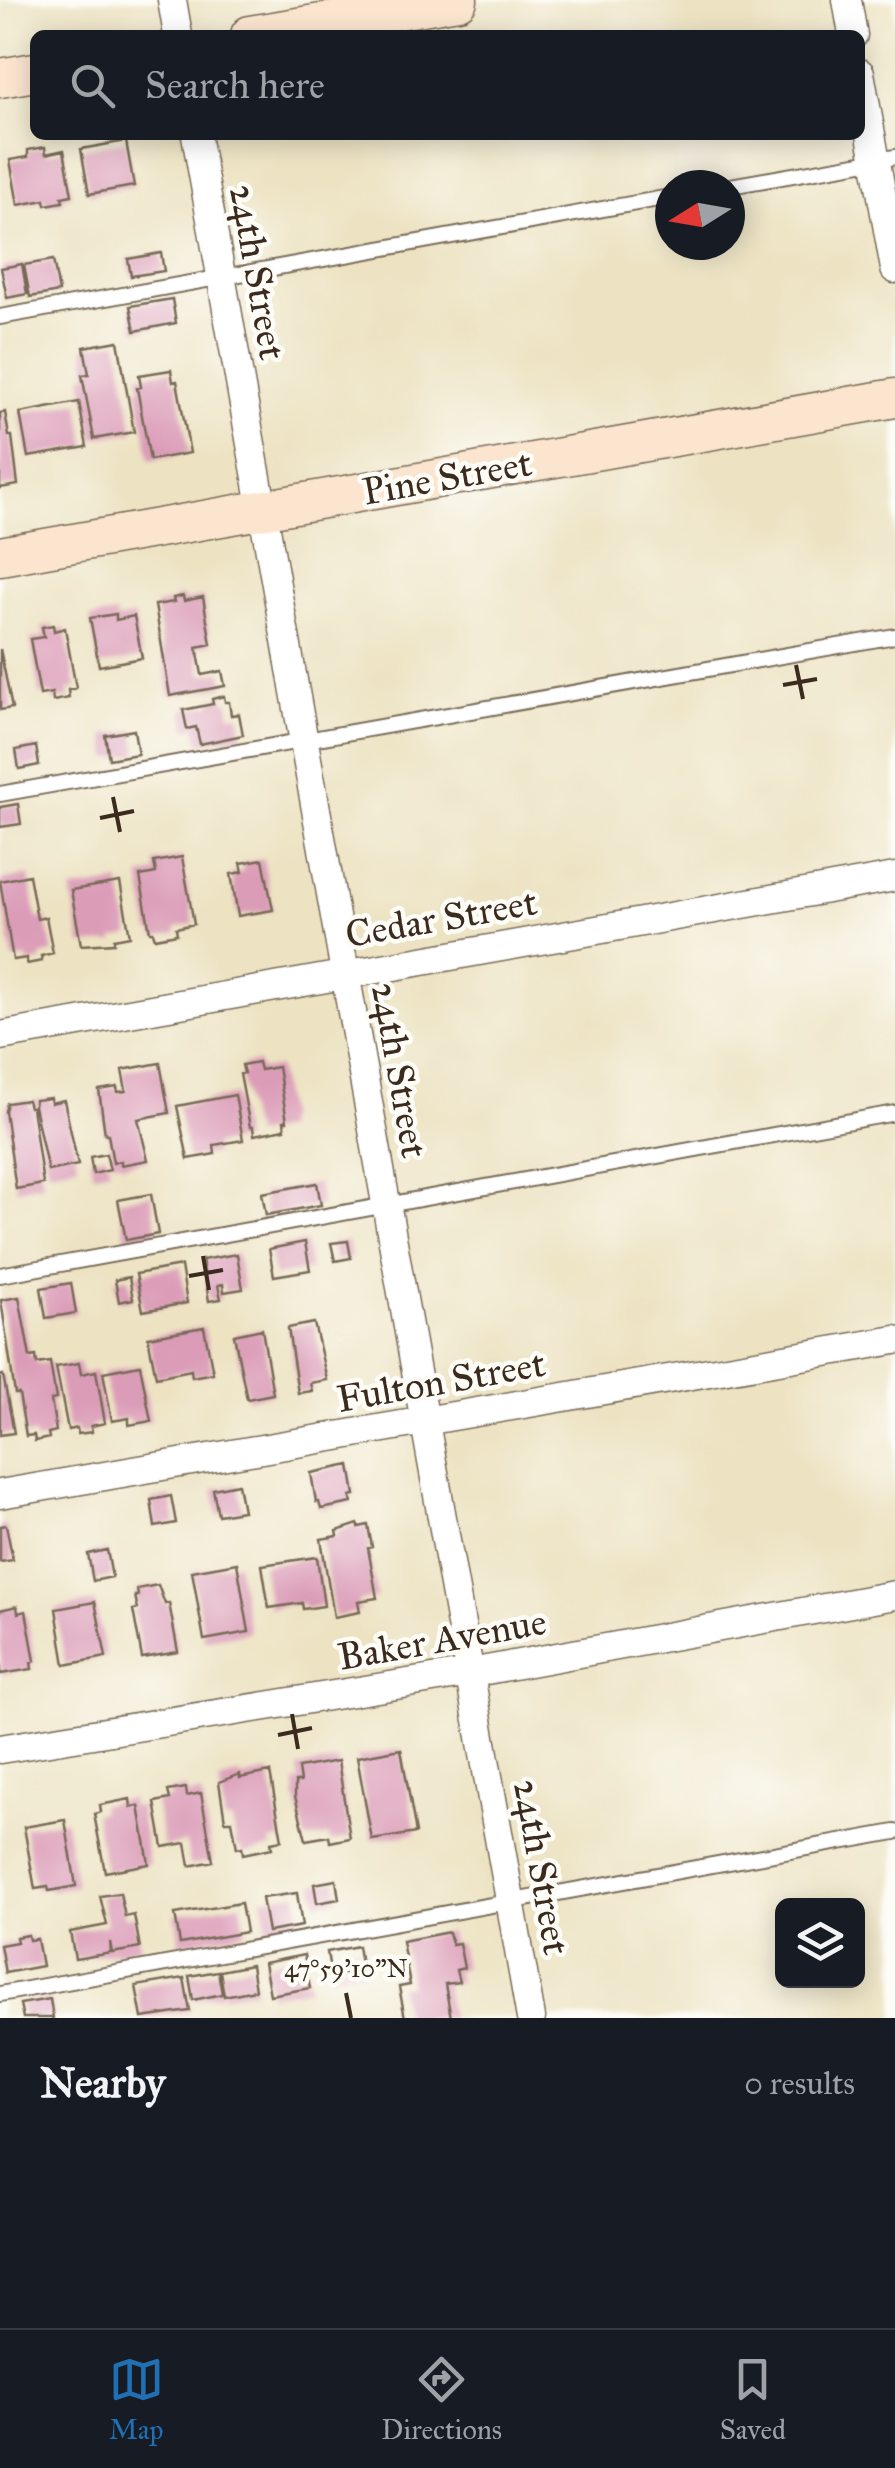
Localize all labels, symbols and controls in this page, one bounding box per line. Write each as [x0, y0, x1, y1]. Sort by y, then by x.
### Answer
search box [30, 30, 865, 140]
icon: search [65, 58, 120, 113]
text: Search here [145, 62, 325, 108]
north arrow [655, 170, 745, 260]
street label: 24th Street [220, 181, 296, 363]
street label: Pine Street [359, 439, 535, 515]
street label: Cedar Street [342, 879, 540, 957]
street label: 24th Street [362, 979, 438, 1161]
street label: Fulton Street [333, 1340, 549, 1422]
street label: Baker Avenue [334, 1598, 550, 1680]
street label: 24th Street [504, 1776, 580, 1958]
map controls [775, 1898, 865, 1988]
button: layers [775, 1898, 865, 1988]
text: 47°59'10"N [284, 1953, 408, 1984]
text: Nearby [40, 2057, 165, 2109]
text: 0 results [744, 2064, 855, 2103]
tab: Map [109, 2352, 164, 2447]
tab: Directions [381, 2352, 502, 2447]
tab: Saved [720, 2352, 786, 2447]

